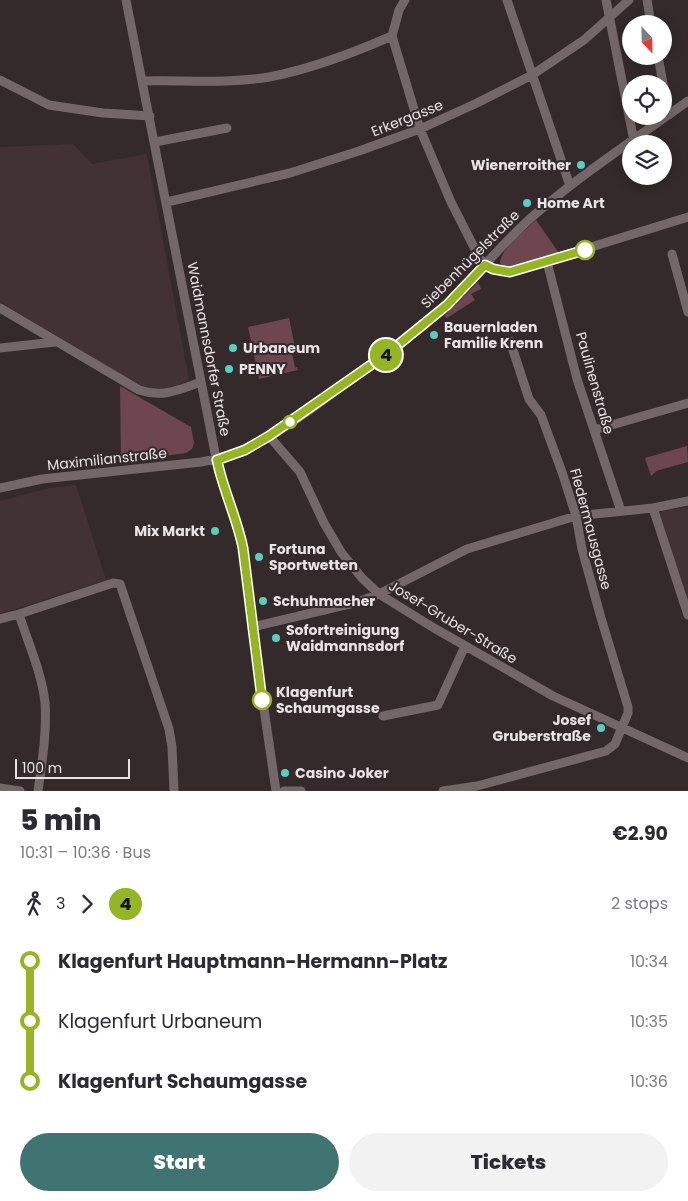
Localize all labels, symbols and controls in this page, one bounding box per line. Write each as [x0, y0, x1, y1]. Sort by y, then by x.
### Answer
north arrow [622, 15, 672, 65]
map controls [622, 15, 672, 185]
button: locate [622, 75, 672, 125]
street label: Erkergasse [368, 94, 446, 141]
button: layers [622, 135, 672, 185]
place label: Wienerroither [471, 155, 571, 175]
marker: Wienerroither [575, 159, 587, 171]
place label: Home Art [537, 193, 605, 213]
marker: Home Art [521, 197, 533, 209]
street label: Siebenhügelstraße [416, 205, 524, 313]
unlabelled marker [575, 240, 595, 260]
street label: Waidmannsdorfer Straße [182, 260, 236, 438]
place label: Bauernladen Familie Krenn [444, 317, 543, 353]
marker: Bauernladen Familie Krenn [428, 329, 440, 341]
street label: Paulinenstraße [571, 330, 619, 437]
place label: Urbaneum [243, 338, 320, 358]
line badge: 4 [370, 339, 402, 371]
marker: Urbaneum [227, 342, 239, 354]
text: 4 [380, 342, 392, 367]
place label: PENNY [239, 359, 286, 379]
marker: PENNY [223, 363, 235, 375]
unlabelled marker [283, 415, 297, 429]
street label: Maximilianstraße [46, 443, 168, 475]
street label: Fledermausgasse [565, 466, 617, 592]
place label: Mix Markt [134, 521, 205, 541]
marker: Mix Markt [209, 525, 221, 537]
place label: Fortuna Sportwetten [269, 539, 358, 575]
marker: Fortuna Sportwetten [253, 551, 265, 563]
street label: Josef-Gruber-Straße [385, 576, 521, 669]
place label: Schuhmacher [273, 591, 375, 611]
marker: Schuhmacher [257, 595, 269, 607]
place label: Sofortreinigung Waidmannsdorf [286, 620, 404, 656]
marker: Sofortreinigung Waidmannsdorf [270, 632, 282, 644]
place label: Klagenfurt Schaumgasse [276, 682, 380, 718]
marker: Klagenfurt Schaumgasse [252, 690, 272, 710]
place label: Josef Gruberstraße [493, 710, 591, 746]
marker: Josef Gruberstraße [595, 722, 607, 734]
scale bar [15, 756, 130, 779]
text: 100 m [22, 758, 62, 778]
place label: Casino Joker [295, 763, 389, 783]
marker: Casino Joker [279, 767, 291, 779]
text: 5 min [20, 801, 101, 840]
text: €2.90 [613, 820, 668, 847]
text: 10:31 – 10:36 · Bus [20, 841, 151, 864]
icon: walk [20, 890, 48, 918]
icon: forward [73, 890, 101, 918]
text: 4 [119, 891, 132, 916]
text: 3 [56, 892, 65, 915]
text: 2 stops [611, 892, 668, 915]
text: Klagenfurt Hauptmann-Hermann-Platz [58, 948, 447, 975]
text: 10:34 [630, 950, 668, 973]
text: Klagenfurt Urbaneum [58, 1008, 262, 1035]
text: 10:35 [630, 1010, 668, 1033]
text: Klagenfurt Schaumgasse [58, 1068, 307, 1095]
text: 10:36 [630, 1070, 668, 1093]
button: Start [20, 1133, 339, 1191]
button: Tickets [349, 1133, 668, 1191]

